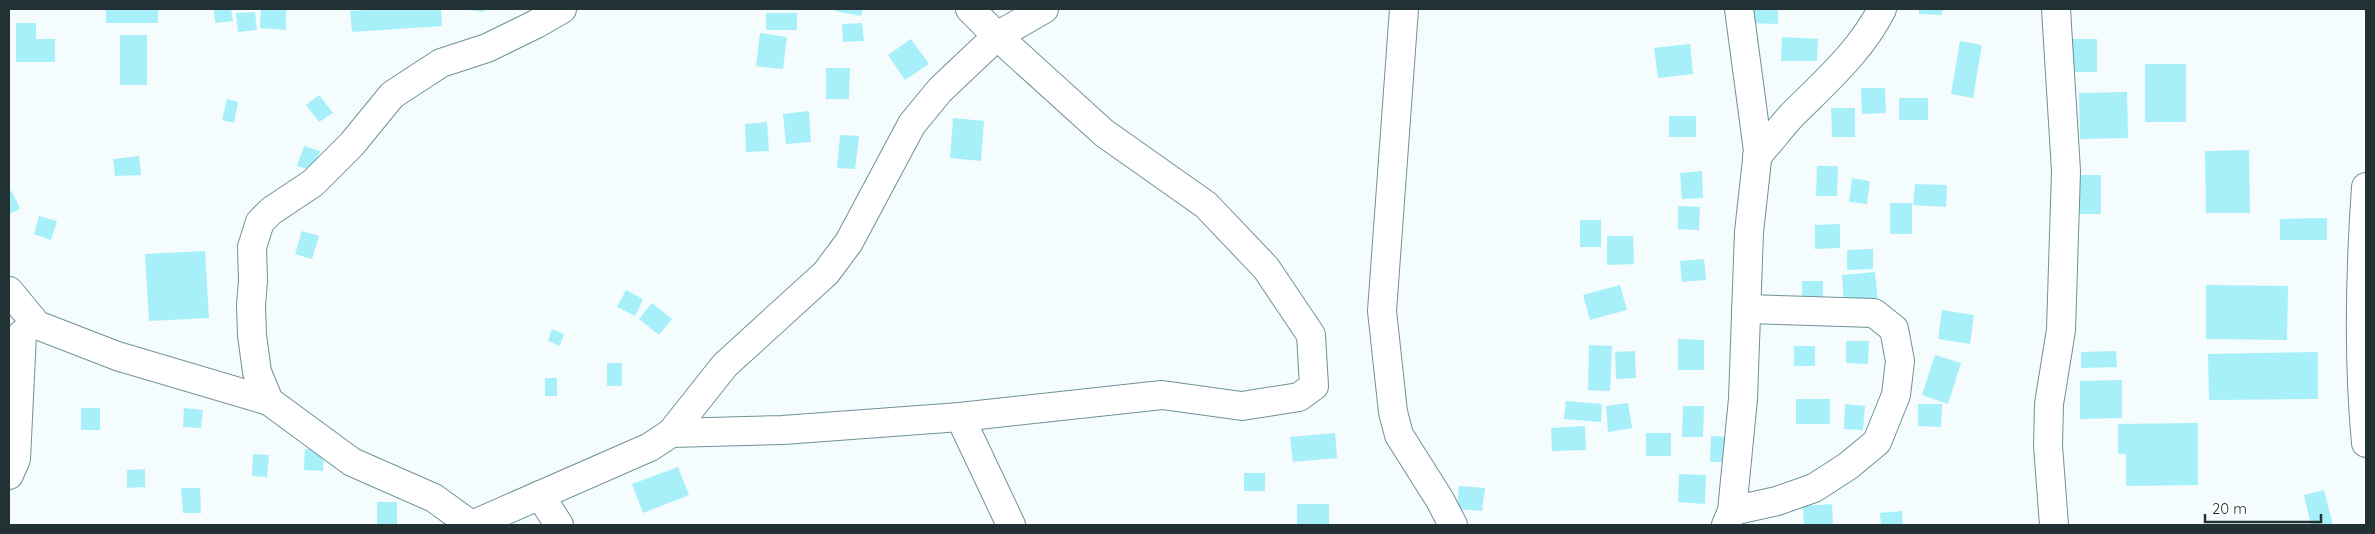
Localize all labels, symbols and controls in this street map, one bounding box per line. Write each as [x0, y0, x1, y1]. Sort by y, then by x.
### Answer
scale bar [2205, 492, 2321, 524]
text: 20 m [2212, 499, 2247, 518]

